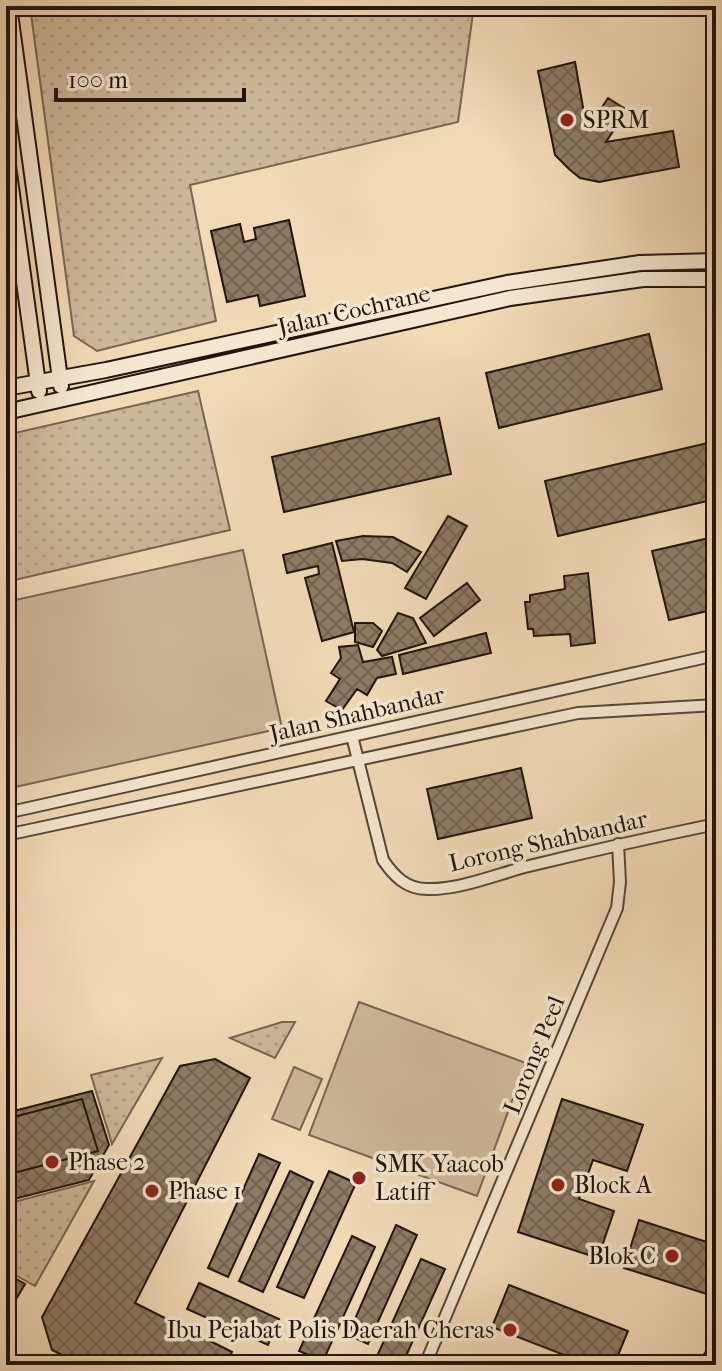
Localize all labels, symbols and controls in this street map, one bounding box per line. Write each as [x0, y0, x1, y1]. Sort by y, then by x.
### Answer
scale bar [56, 52, 244, 102]
text: 100 m [68, 66, 128, 94]
place label: SPRM [583, 106, 649, 134]
marker: SPRM [558, 111, 576, 129]
street label: Jalan Cochrane [273, 279, 433, 342]
street label: Jalan Shahbandar [265, 680, 448, 748]
street label: Lorong Shahbandar [446, 804, 651, 877]
street label: Lorong Peel [498, 992, 570, 1118]
place label: Phase 2 [68, 1148, 145, 1176]
place label: SMK Yaacob Latiff [375, 1150, 504, 1206]
marker: Phase 2 [43, 1153, 61, 1171]
marker: SMK Yaacob Latiff [350, 1169, 368, 1187]
place label: Block A [574, 1171, 652, 1199]
marker: Block A [549, 1176, 567, 1194]
place label: Phase 1 [168, 1177, 242, 1205]
marker: Phase 1 [143, 1182, 161, 1200]
place label: Blok C [588, 1242, 656, 1270]
marker: Blok C [663, 1247, 681, 1265]
place label: Ibu Pejabat Polis Daerah Cheras [167, 1316, 494, 1344]
marker: Ibu Pejabat Polis Daerah Cheras [501, 1321, 519, 1339]

